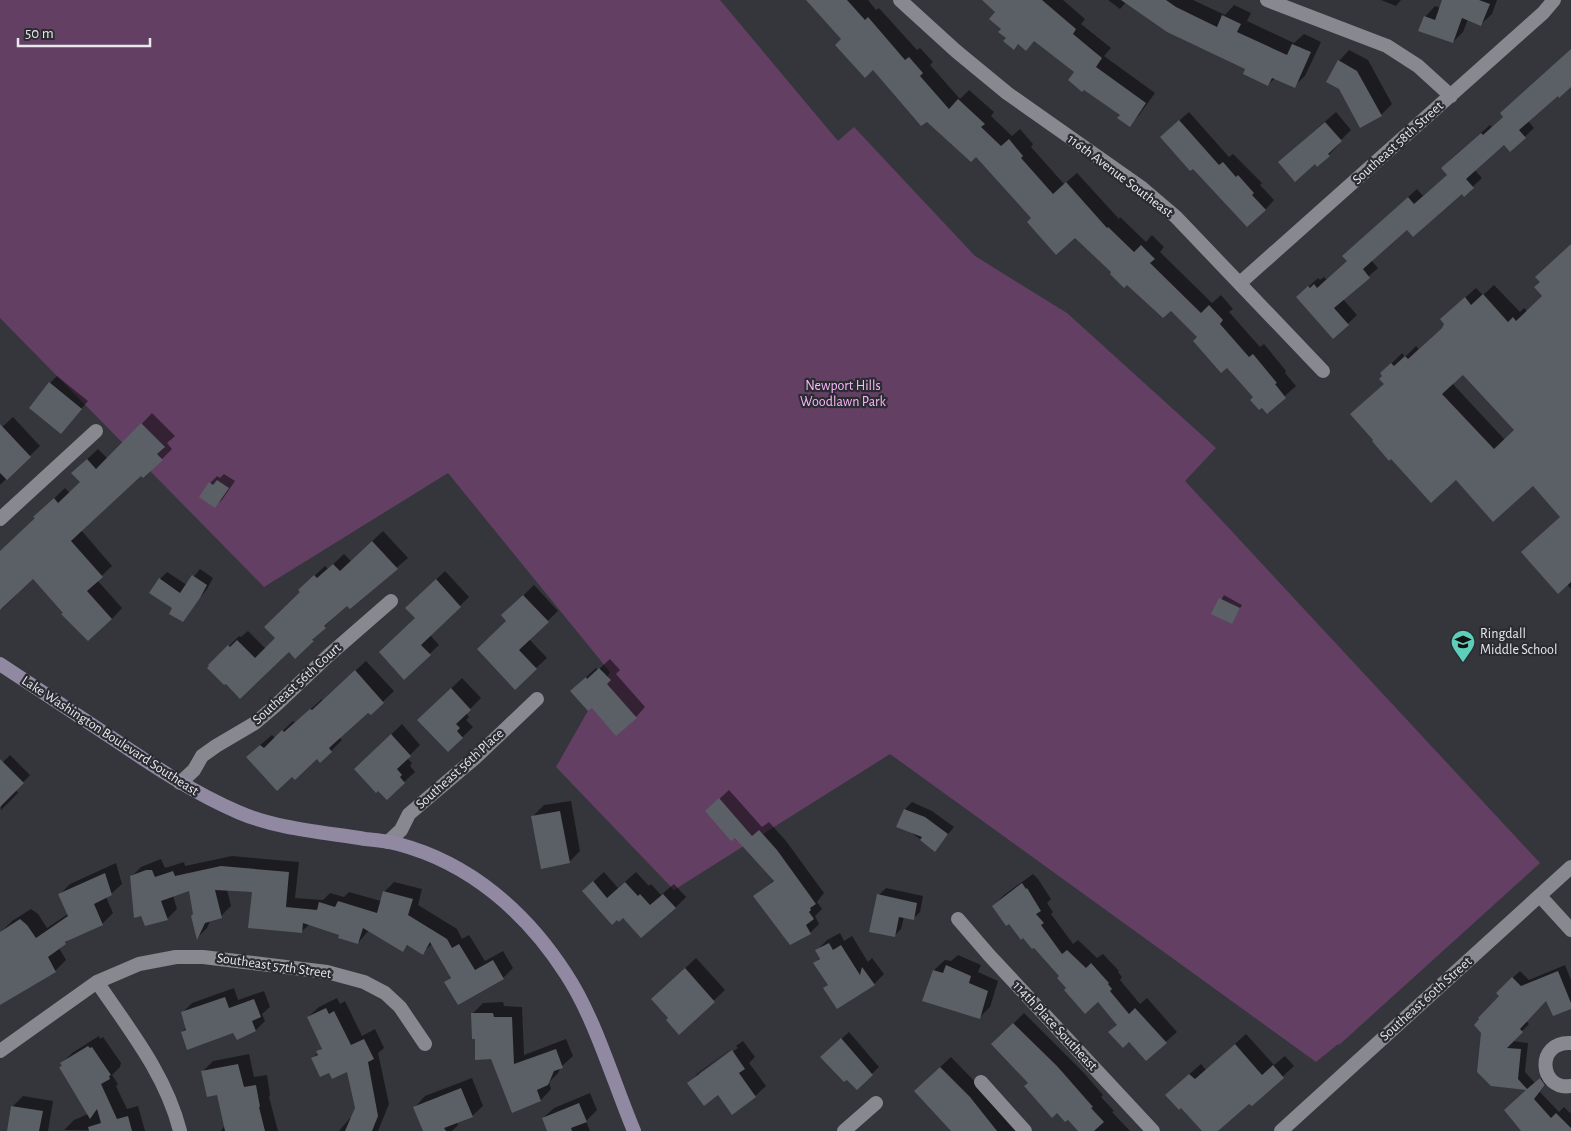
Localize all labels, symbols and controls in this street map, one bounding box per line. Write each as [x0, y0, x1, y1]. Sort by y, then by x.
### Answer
scale bar [18, 15, 150, 47]
text: 50 m [25, 26, 54, 41]
street label: Southeast 58th Street [1350, 98, 1446, 187]
street label: 116th Avenue Southeast [1065, 132, 1176, 220]
park label: Newport Hills Woodlawn Park [800, 379, 886, 409]
place label: Ringdall Middle School [1480, 627, 1557, 657]
school or university icon: Ringdall Middle School [1450, 629, 1476, 663]
street label: Southeast 56th Court [250, 641, 344, 727]
street label: Lake Washington Boulevard Southeast [19, 674, 201, 799]
street label: Southeast 56th Place [414, 726, 506, 812]
street label: Southeast 57th Street [216, 951, 333, 981]
street label: Southeast 60th Street [1377, 954, 1475, 1044]
street label: 114th Place Southeast [1010, 979, 1100, 1074]

